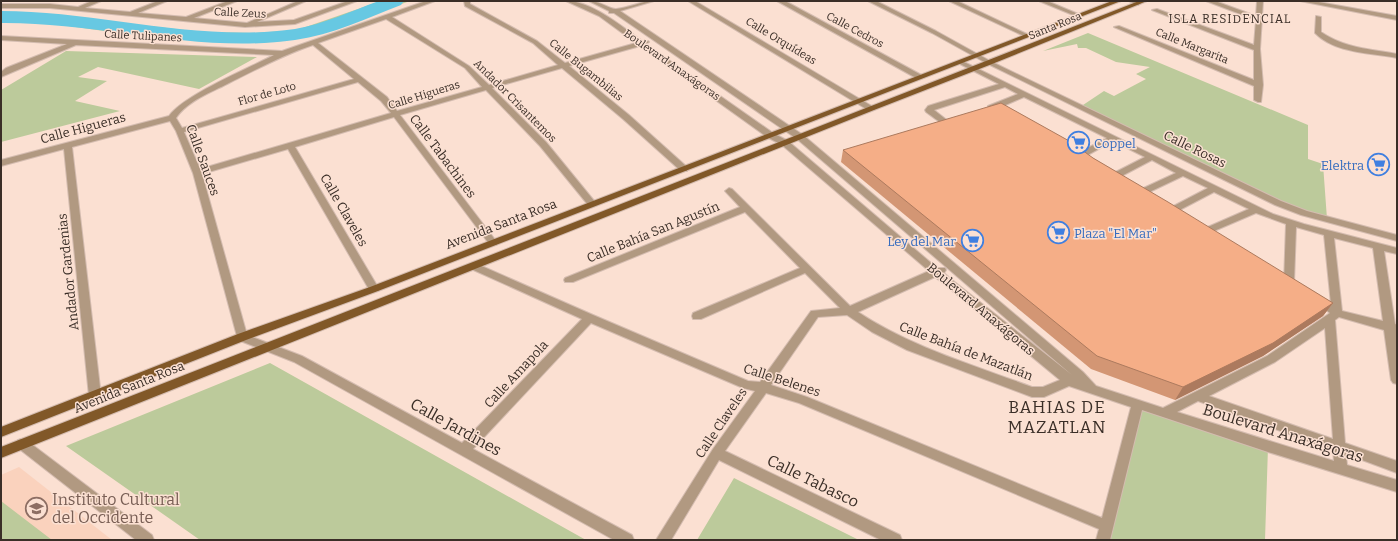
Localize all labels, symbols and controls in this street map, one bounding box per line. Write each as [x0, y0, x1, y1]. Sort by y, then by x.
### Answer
street label: Calle Zeus [214, 5, 266, 21]
street label: Calle Cedros [824, 9, 886, 51]
street label: Santa Rosa [1027, 9, 1083, 43]
district label: ISLA RESIDENCIAL [1169, 12, 1292, 26]
street label: Calle Orquídeas [743, 15, 819, 67]
street label: Calle Margarita [1154, 25, 1230, 67]
street label: Calle Tulipanes [104, 27, 182, 45]
street label: Boulevard Anaxágoras [621, 27, 723, 103]
street label: Calle Bugambilias [547, 36, 625, 104]
street label: Andador Crisantemos [471, 57, 559, 145]
street label: Calle Higueras [387, 78, 461, 112]
street label: Flor de Loto [236, 80, 298, 108]
street label: Calle Higueras [39, 109, 127, 147]
street label: Calle Tabachines [407, 111, 479, 201]
street label: Calle Sauces [183, 122, 223, 198]
street label: Calle Rosas [1161, 127, 1229, 171]
supermarket icon: Coppel [1066, 130, 1092, 156]
place label: Coppel [1094, 136, 1136, 151]
supermarket icon: Elektra [1366, 152, 1392, 178]
place label: Elektra [1321, 158, 1364, 173]
street label: Calle Claveles [317, 171, 371, 249]
street label: Avenida Santa Rosa [443, 196, 559, 252]
street label: Calle Bahía San Agustín [584, 198, 722, 266]
street label: Andador Gardenias [54, 213, 82, 331]
supermarket icon: Plaza "El Mar" [1046, 220, 1072, 246]
place label: Plaza "El Mar" [1074, 226, 1157, 241]
supermarket icon: Ley del Mar [959, 228, 985, 254]
place label: Ley del Mar [887, 234, 956, 249]
street label: Boulevard Anaxágoras [924, 260, 1038, 358]
street label: Calle Bahía de Mazatlán [897, 319, 1036, 384]
street label: Calle Amapola [481, 337, 551, 411]
street label: Avenida Santa Rosa [72, 358, 186, 416]
street label: Calle Belenes [742, 360, 822, 400]
street label: Calle Claveles [692, 385, 750, 461]
street label: Calle Jardines [407, 394, 505, 460]
district label: BAHIAS DE MAZATLAN [1008, 397, 1106, 438]
street label: Boulevard Anaxágoras [1201, 400, 1365, 466]
street label: Calle Tabasco [764, 451, 862, 511]
place label: Instituto Cultural del Occidente [52, 490, 180, 527]
school or university icon: Instituto Cultural del Occidente [23, 495, 49, 521]

